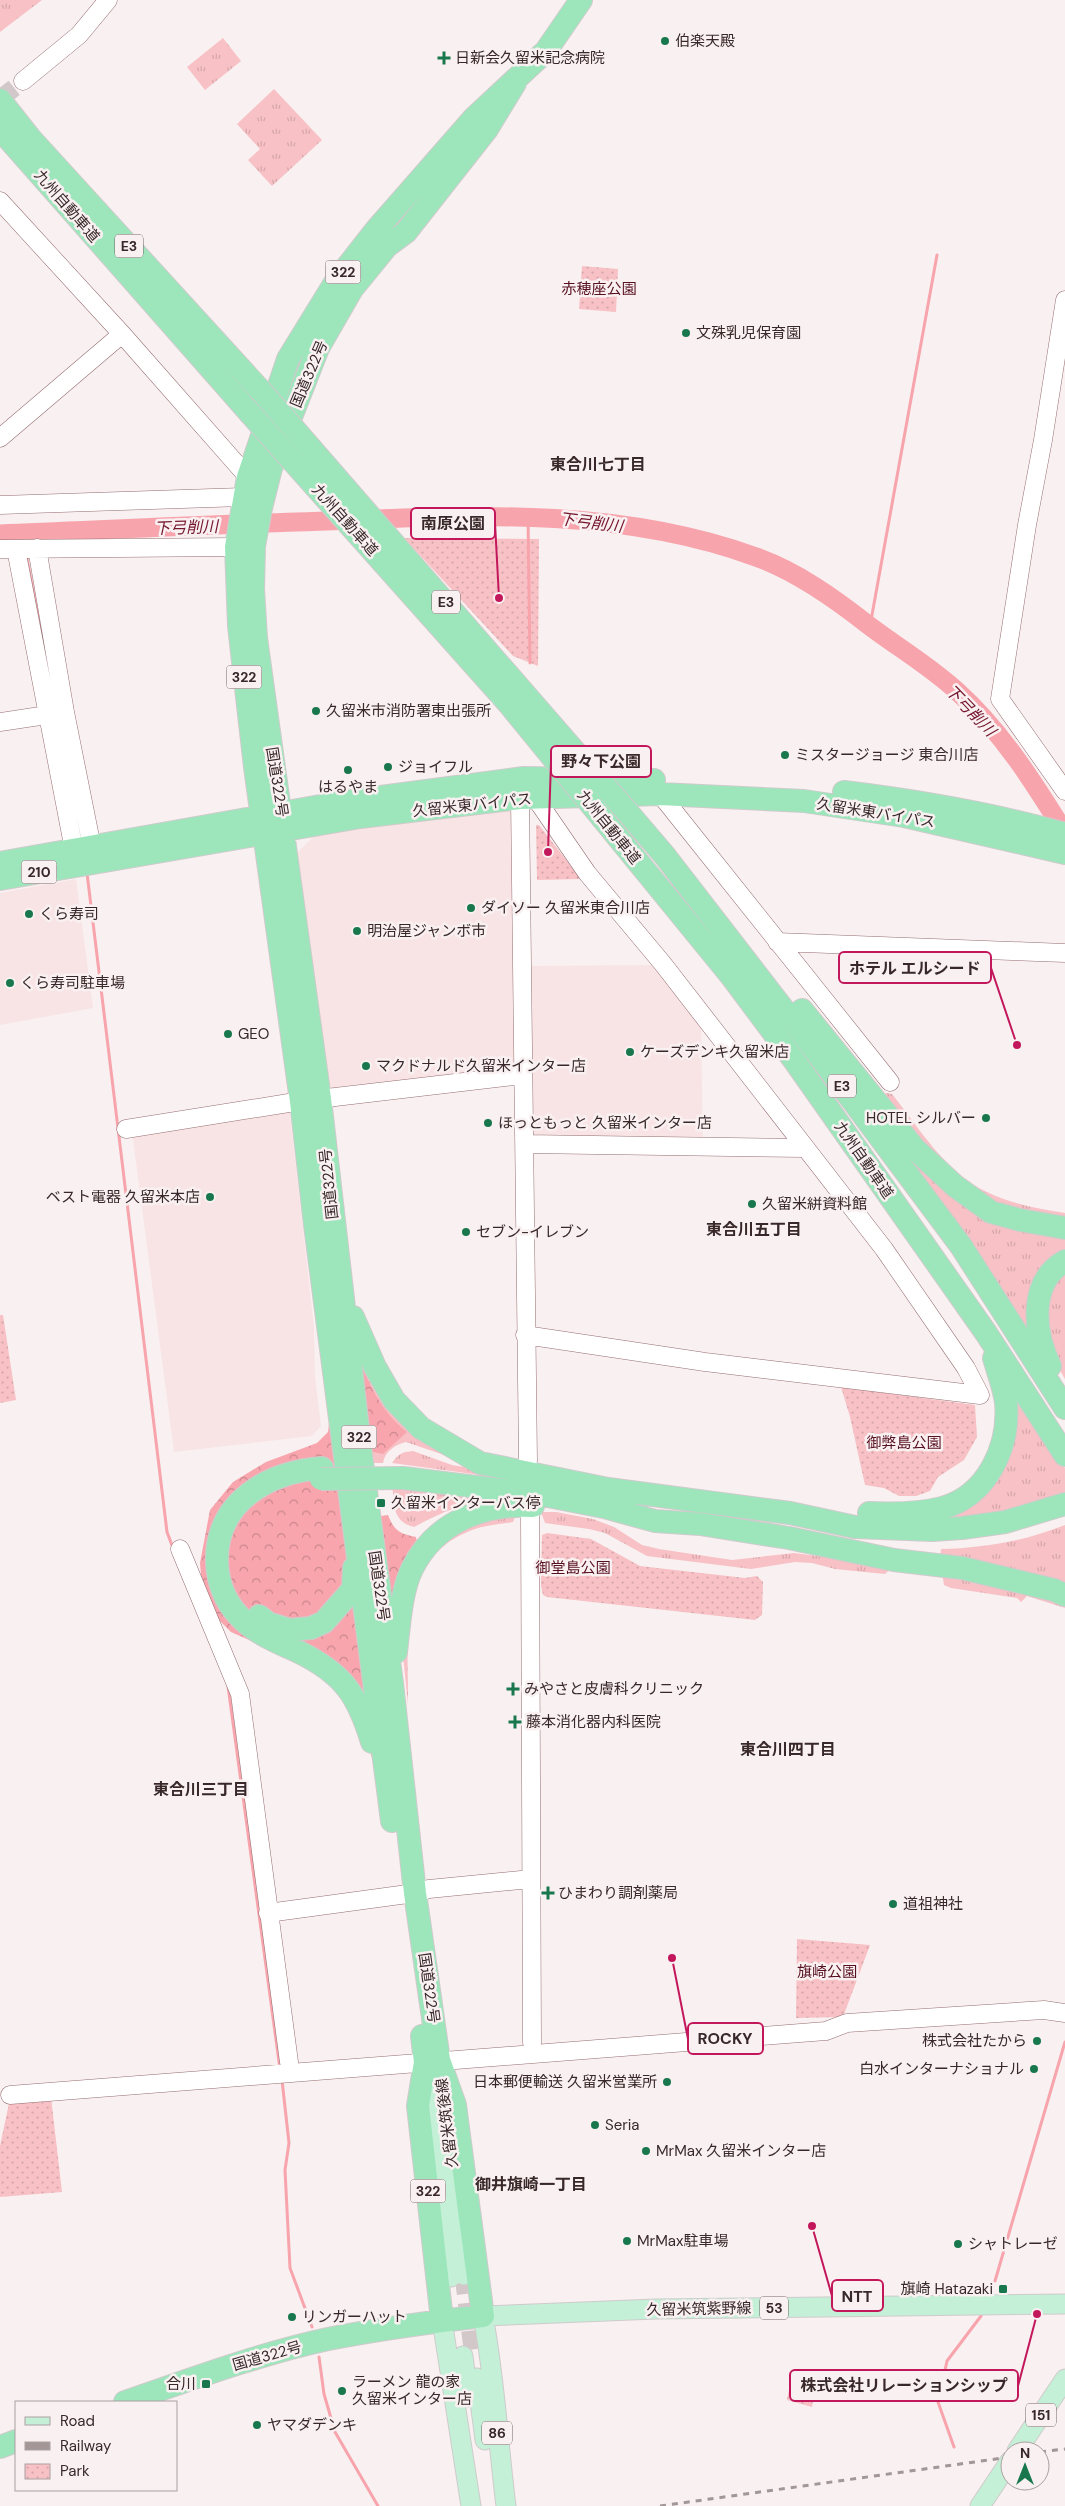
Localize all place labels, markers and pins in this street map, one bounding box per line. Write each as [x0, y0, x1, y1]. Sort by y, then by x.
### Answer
place label: 伯楽天殿 [675, 31, 735, 51]
marker: 伯楽天殿 [659, 35, 671, 47]
place label: 日新会久留米記念病院 [455, 48, 605, 68]
marker: 日新会久留米記念病院 [437, 51, 451, 65]
place label: 文殊乳児保育園 [696, 323, 801, 343]
marker: 文殊乳児保育園 [680, 327, 692, 339]
callout: 南原公園 [411, 508, 495, 539]
place label: 久留米市消防署東出張所 [326, 701, 491, 721]
marker: 久留米市消防署東出張所 [310, 705, 322, 717]
place label: ミスタージョージ 東合川店 [795, 745, 978, 765]
callout: 野々下公園 [551, 746, 651, 777]
marker: ミスタージョージ 東合川店 [779, 749, 791, 761]
place label: ジョイフル [398, 757, 473, 777]
marker: ジョイフル [382, 761, 394, 773]
marker: はるやま [342, 764, 354, 776]
place label: はるやま [318, 777, 378, 797]
place label: ダイソー 久留米東合川店 [481, 898, 650, 918]
marker: ダイソー 久留米東合川店 [465, 902, 477, 914]
place label: くら寿司 [39, 904, 99, 924]
marker: くら寿司 [23, 908, 35, 920]
place label: 明治屋ジャンボ市 [367, 921, 486, 941]
marker: 明治屋ジャンボ市 [351, 925, 363, 937]
callout: ホテル エルシード [839, 952, 991, 983]
place label: くら寿司駐車場 [20, 973, 125, 993]
marker: くら寿司駐車場 [4, 977, 16, 989]
place label: GEO [238, 1024, 269, 1044]
marker: GEO [222, 1028, 234, 1040]
place label: ケーズデンキ久留米店 [640, 1042, 789, 1062]
marker: ケーズデンキ久留米店 [624, 1046, 636, 1058]
place label: マクドナルド久留米インター店 [376, 1056, 586, 1076]
marker: マクドナルド久留米インター店 [360, 1060, 372, 1072]
place label: HOTEL シルバー [866, 1108, 976, 1128]
marker: HOTEL シルバー [980, 1112, 992, 1124]
place label: ほっともっと 久留米インター店 [498, 1113, 712, 1133]
marker: ほっともっと 久留米インター店 [482, 1117, 494, 1129]
place label: ベスト電器 久留米本店 [46, 1187, 200, 1207]
marker: ベスト電器 久留米本店 [204, 1191, 216, 1203]
place label: 久留米絣資料館 [762, 1194, 867, 1214]
marker: 久留米絣資料館 [746, 1198, 758, 1210]
place label: セブン-イレブン [476, 1222, 589, 1242]
marker: セブン-イレブン [460, 1226, 472, 1238]
place label: 久留米インターバス停 [391, 1493, 541, 1513]
marker: 久留米インターバス停 [375, 1497, 387, 1509]
place label: みやさと皮膚科クリニック [524, 1679, 704, 1699]
marker: みやさと皮膚科クリニック [506, 1682, 520, 1696]
place label: 藤本消化器内科医院 [526, 1712, 661, 1732]
marker: 藤本消化器内科医院 [508, 1715, 522, 1729]
place label: ひまわり調剤薬局 [558, 1883, 678, 1903]
marker: ひまわり調剤薬局 [542, 1887, 554, 1899]
place label: 道祖神社 [903, 1894, 963, 1914]
marker: 道祖神社 [887, 1898, 899, 1910]
callout: ROCKY [688, 2023, 763, 2054]
place label: 株式会社たから [922, 2031, 1027, 2051]
marker: 株式会社たから [1031, 2035, 1043, 2047]
place label: 白水インターナショナル [859, 2059, 1024, 2079]
marker: 白水インターナショナル [1028, 2063, 1040, 2075]
place label: 日本郵便輸送 久留米営業所 [473, 2072, 657, 2092]
marker: 日本郵便輸送 久留米営業所 [661, 2076, 673, 2088]
place label: Seria [605, 2115, 640, 2135]
marker: Seria [589, 2119, 601, 2131]
place label: MrMax 久留米インター店 [656, 2141, 826, 2161]
marker: MrMax 久留米インター店 [640, 2145, 652, 2157]
place label: MrMax駐車場 [637, 2231, 728, 2251]
place label: シャトレーゼ [968, 2234, 1058, 2254]
marker: MrMax駐車場 [621, 2235, 633, 2247]
marker: シャトレーゼ [952, 2238, 964, 2250]
place label: 旗崎 Hatazaki [901, 2279, 993, 2299]
callout: NTT [832, 2280, 883, 2311]
marker: 旗崎 Hatazaki [997, 2283, 1009, 2295]
place label: リンガーハット [302, 2307, 407, 2327]
marker: リンガーハット [286, 2311, 298, 2323]
callout: 株式会社リレーションシップ [790, 2370, 1018, 2401]
place label: ラーメン 龍の家 久留米インター店 [352, 2372, 472, 2409]
place label: 合川 [166, 2374, 196, 2394]
marker: 合川 [200, 2378, 212, 2390]
marker: ラーメン 龍の家 久留米インター店 [336, 2385, 348, 2397]
place label: ヤマダデンキ [267, 2415, 357, 2435]
marker: ヤマダデンキ [251, 2419, 263, 2431]

